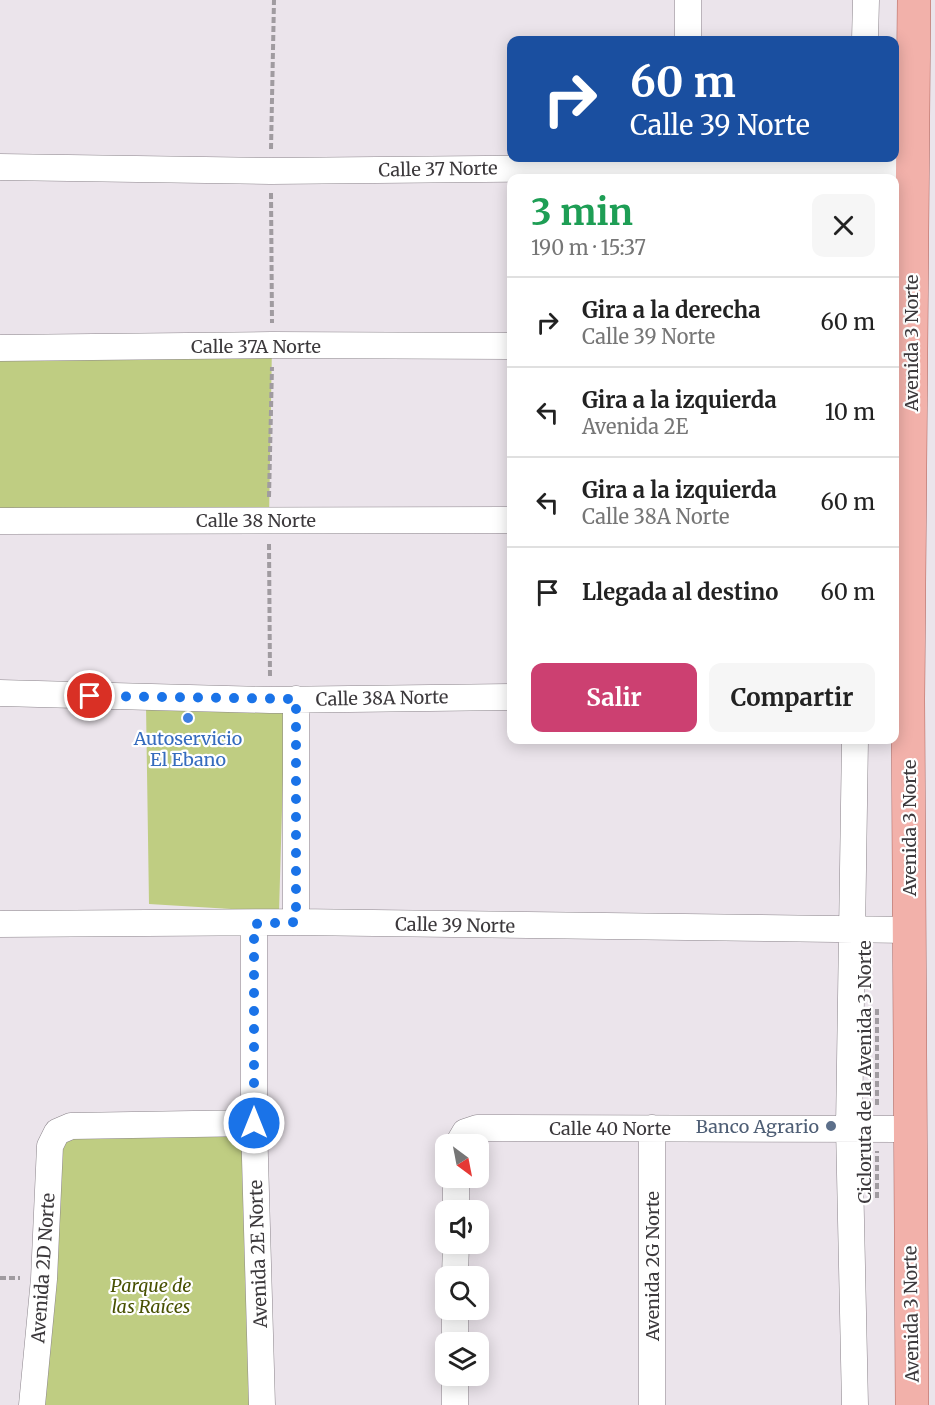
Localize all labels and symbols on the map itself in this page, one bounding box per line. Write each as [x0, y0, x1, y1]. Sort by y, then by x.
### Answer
street label: Calle 37 Norte [378, 156, 498, 182]
street label: Avenida 3 Norte [900, 275, 923, 412]
street label: Calle 37A Norte [191, 335, 321, 358]
street label: Calle 38 Norte [196, 509, 316, 532]
pin [64, 670, 115, 721]
street label: Calle 38A Norte [315, 685, 449, 711]
marker: Autoservicio El Ebano [181, 711, 195, 725]
place label: Autoservicio El Ebano [133, 727, 242, 771]
street label: Avenida 3 Norte [898, 760, 921, 897]
street label: Calle 39 Norte [395, 912, 515, 938]
street label: Cicloruta de la Avenida 3 Norte [853, 940, 876, 1204]
position arrow [222, 1091, 286, 1155]
place label: Banco Agrario [696, 1115, 819, 1138]
street label: Calle 40 Norte [549, 1117, 671, 1140]
marker: Banco Agrario [824, 1119, 838, 1133]
north arrow [435, 1134, 489, 1188]
street label: Avenida 2E Norte [244, 1180, 272, 1329]
street label: Avenida 2G Norte [641, 1191, 664, 1342]
street label: Avenida 2D Norte [26, 1192, 60, 1345]
street label: Avenida 3 Norte [898, 1246, 924, 1383]
park label: Parque de las Raíces [111, 1274, 191, 1318]

